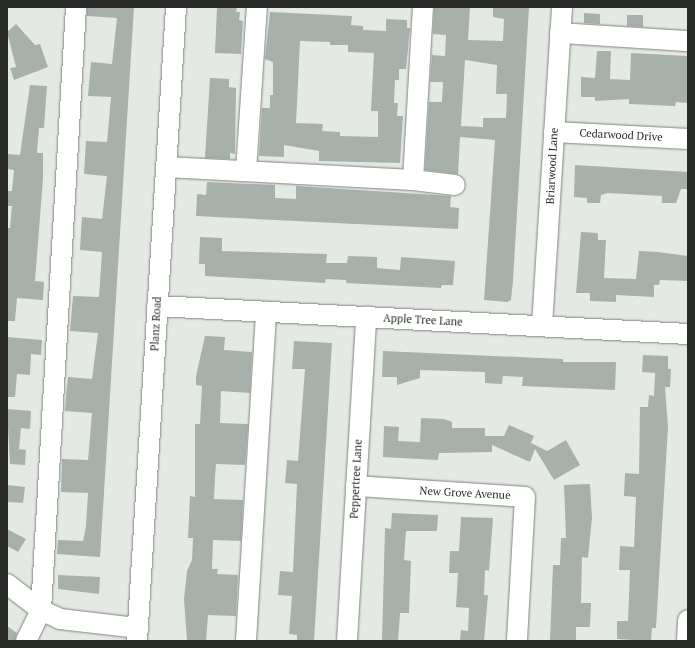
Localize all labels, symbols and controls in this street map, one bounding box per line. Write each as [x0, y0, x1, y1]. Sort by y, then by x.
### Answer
street label: Cedarwood Drive [579, 126, 663, 144]
street label: Briarwood Lane [543, 127, 561, 205]
street label: Planz Road [148, 296, 164, 352]
street label: Apple Tree Lane [383, 311, 463, 329]
street label: Peppertree Lane [347, 439, 365, 519]
street label: New Grove Avenue [419, 484, 511, 502]

